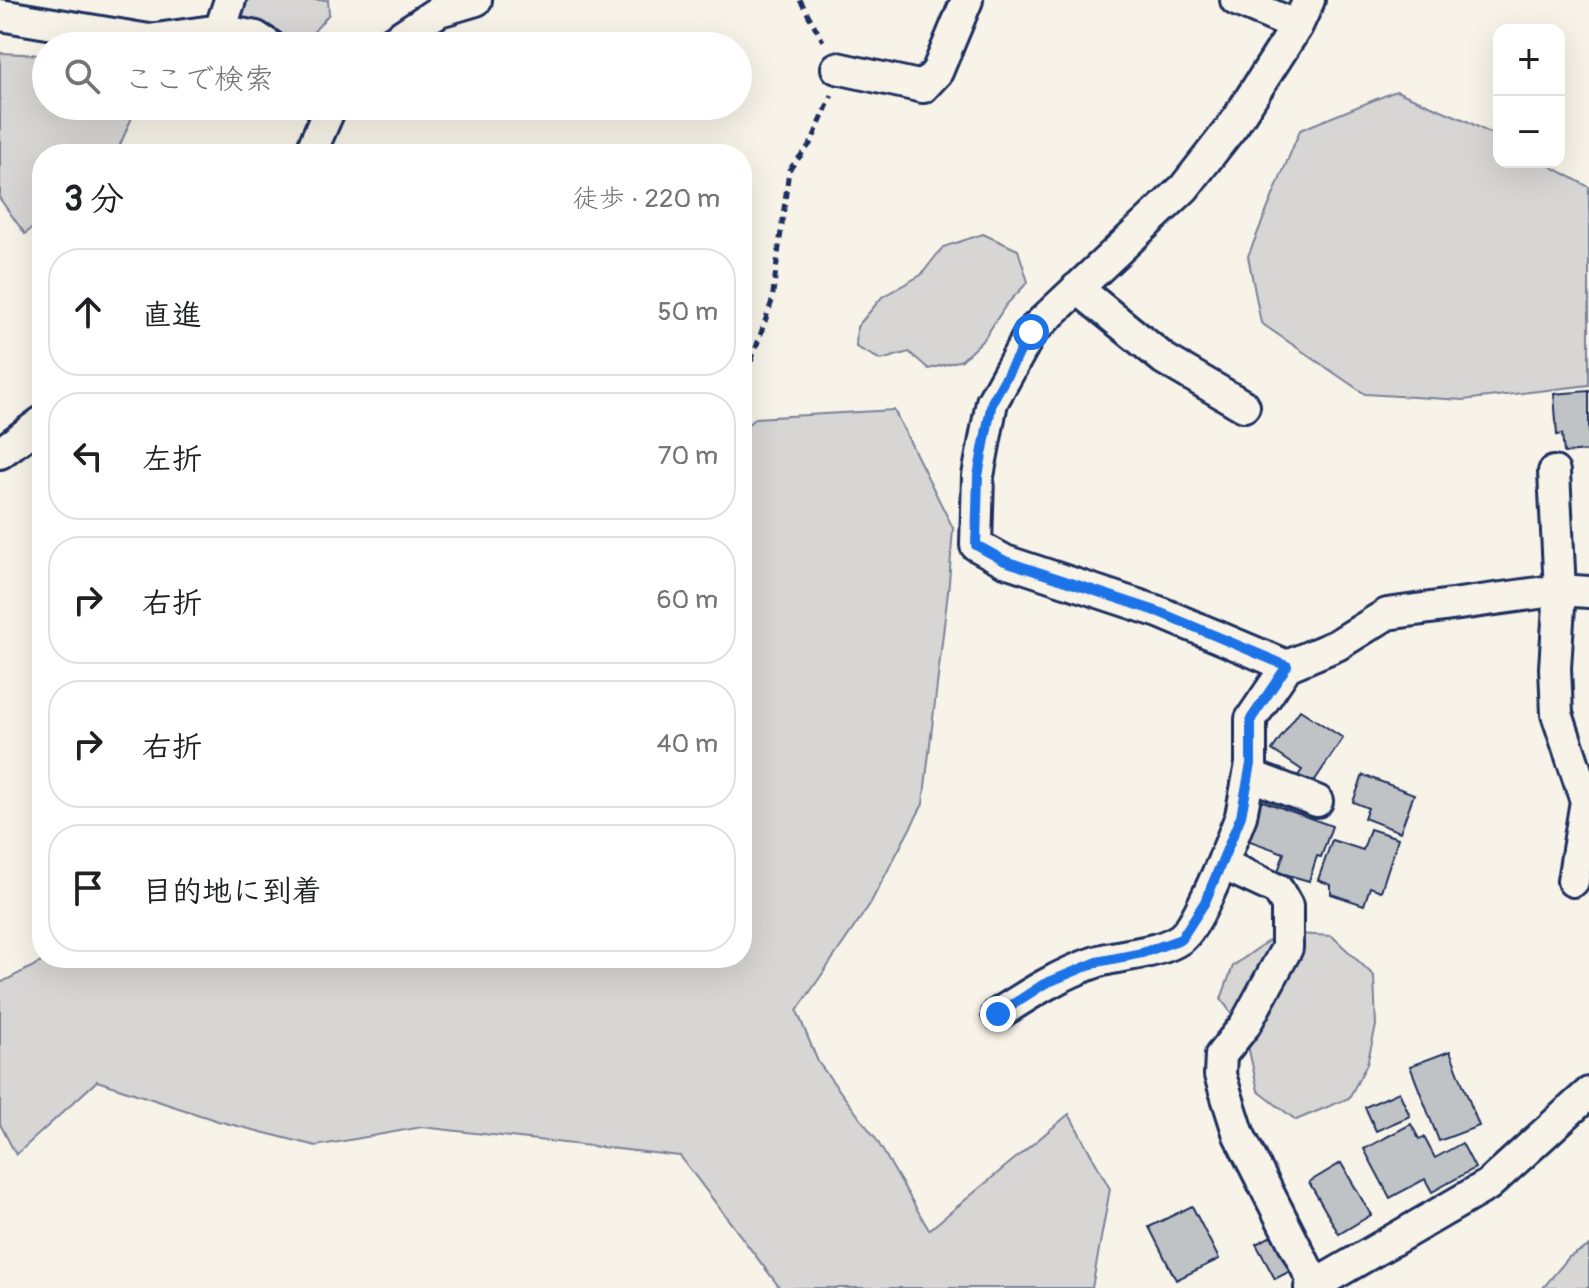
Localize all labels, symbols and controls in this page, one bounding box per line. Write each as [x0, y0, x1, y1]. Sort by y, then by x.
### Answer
map controls [1493, 24, 1565, 168]
button: + [1493, 24, 1565, 96]
search box [32, 32, 752, 120]
icon: search [60, 54, 104, 98]
text: ここで検索 [124, 61, 274, 98]
button: − [1493, 96, 1565, 168]
text: 3 分 [64, 178, 124, 221]
text: 徒歩 · 220 m [573, 183, 720, 215]
icon: ahead [66, 290, 110, 334]
text: 50 m [657, 296, 718, 328]
text: 直進 [142, 297, 202, 334]
route start [1013, 314, 1049, 350]
icon: left [66, 434, 110, 478]
text: 70 m [658, 440, 718, 472]
text: 左折 [142, 441, 202, 478]
icon: right [66, 578, 110, 622]
text: 60 m [656, 584, 718, 616]
text: 右折 [142, 585, 202, 622]
icon: right [66, 722, 110, 766]
text: 40 m [656, 728, 718, 760]
text: 右折 [142, 729, 202, 766]
icon: arrive [66, 866, 110, 910]
text: 目的地に到着 [142, 873, 322, 910]
route end [980, 996, 1016, 1032]

